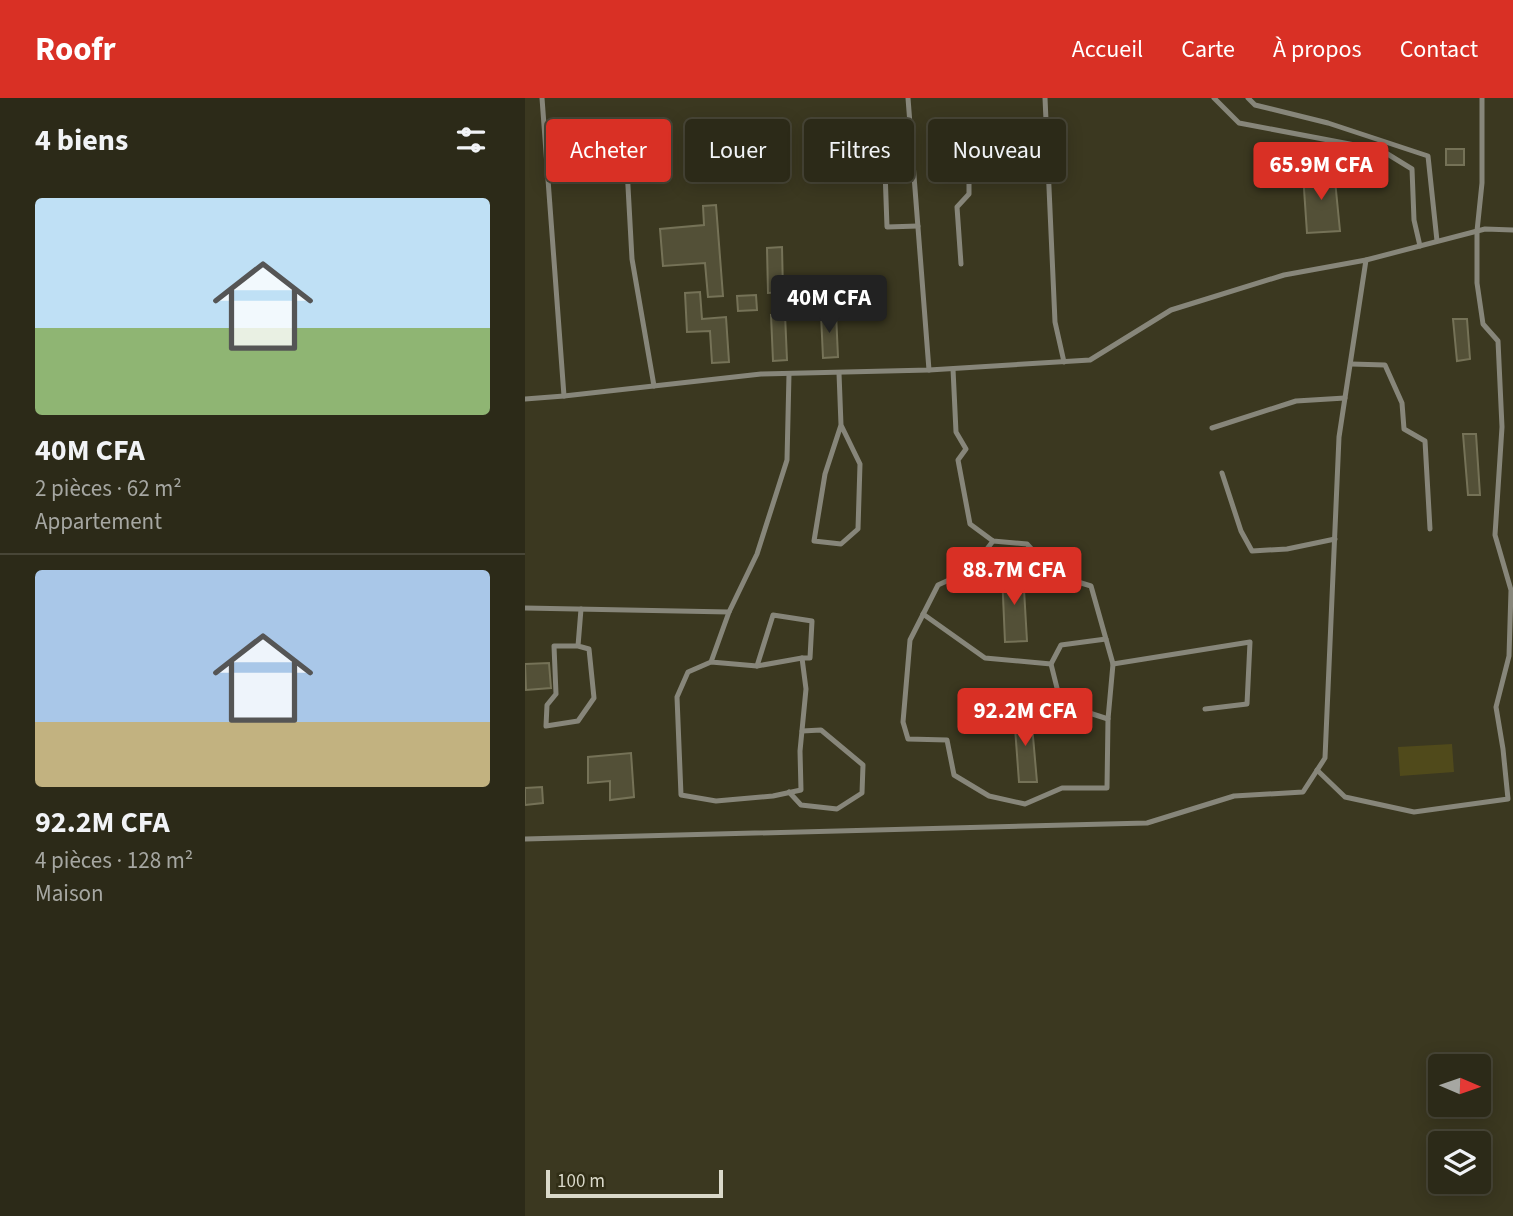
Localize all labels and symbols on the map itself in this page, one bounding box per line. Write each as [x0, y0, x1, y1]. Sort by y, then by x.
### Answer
pin: 65.9M CFA [1241, 142, 1401, 202]
pin: 40M CFA [764, 275, 894, 335]
pin: 88.7M CFA [934, 547, 1094, 607]
pin: 92.2M CFA [945, 688, 1105, 748]
north arrow [1428, 1054, 1491, 1116]
scale bar [546, 1167, 723, 1199]

